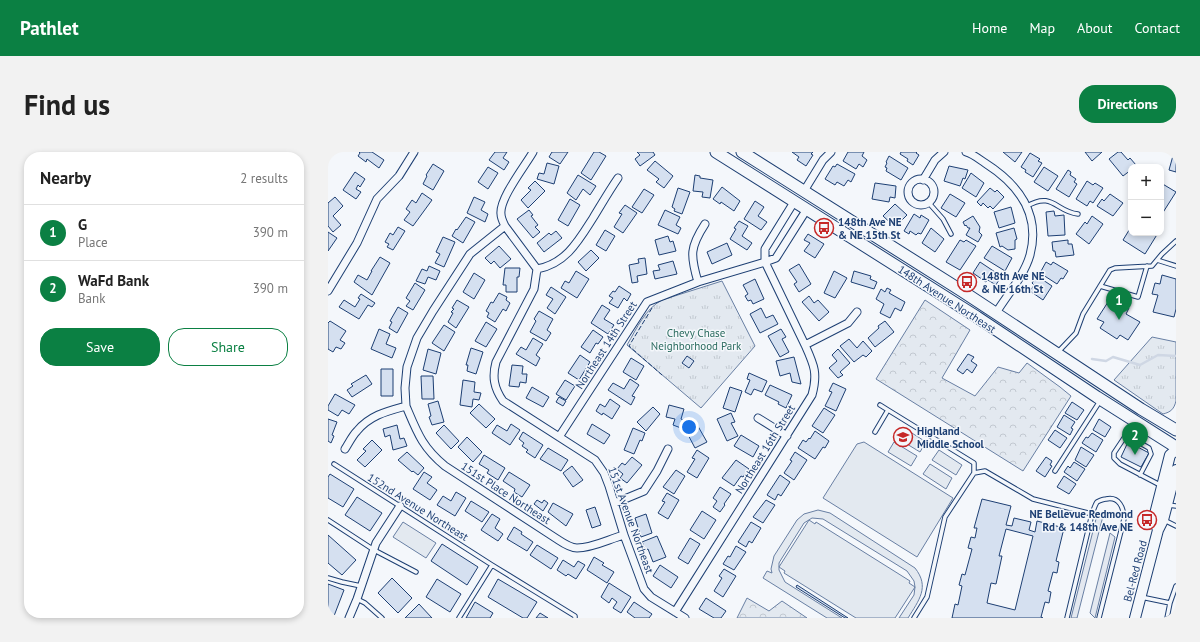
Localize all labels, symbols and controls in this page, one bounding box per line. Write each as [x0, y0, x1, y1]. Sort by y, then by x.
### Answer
text: Pathlet [20, 16, 79, 40]
text: Home [972, 19, 1007, 37]
text: Map [1029, 19, 1055, 37]
text: About [1077, 19, 1113, 37]
text: Contact [1135, 19, 1180, 37]
button: Directions [1079, 85, 1176, 123]
text: Find us [24, 86, 110, 123]
map controls [1128, 164, 1164, 236]
button: + [1128, 164, 1164, 200]
text: Nearby [40, 167, 91, 189]
text: 2 results [240, 170, 288, 187]
button: − [1128, 200, 1164, 236]
text: G [78, 215, 87, 234]
place label: 148th Ave NE & NE 15th St [838, 215, 902, 242]
bus stop icon: 148th Ave NE & NE 15th St [813, 217, 835, 239]
text: 1 [49, 224, 57, 241]
text: 390 m [253, 224, 288, 241]
text: Place [78, 234, 108, 251]
street label: 148th Avenue Northeast [895, 262, 999, 336]
place label: 148th Ave NE & NE 16th St [981, 269, 1045, 296]
text: WaFd Bank [78, 271, 149, 290]
bus stop icon: 148th Ave NE & NE 16th St [956, 271, 978, 293]
text: 2 [49, 280, 57, 297]
text: 390 m [253, 280, 288, 297]
pin: 1 [1106, 287, 1132, 320]
text: Bank [78, 290, 105, 307]
street label: Northeast 14th Street [572, 298, 640, 392]
park label: Chevy Chase Neighborhood Park [651, 326, 742, 353]
button: Save [40, 328, 160, 366]
button: Share [168, 328, 288, 366]
street label: Northeast 16th Street [732, 402, 798, 496]
your location [679, 417, 699, 437]
pin: 2 [1122, 422, 1148, 455]
place label: Highland Middle School [917, 424, 985, 451]
school or university icon: Highland Middle School [892, 426, 914, 448]
street label: 151st Place Northeast [459, 459, 554, 527]
street label: 151st Avenue Northeast [605, 465, 657, 576]
street label: 152nd Avenue Northeast [365, 470, 471, 544]
place label: NE Bellevue Redmond Rd & 148th Ave NE [1029, 507, 1133, 534]
bus stop icon: NE Bellevue Redmond Rd & 148th Ave NE [1136, 509, 1158, 531]
street label: Bel-Red Road [1120, 539, 1150, 603]

